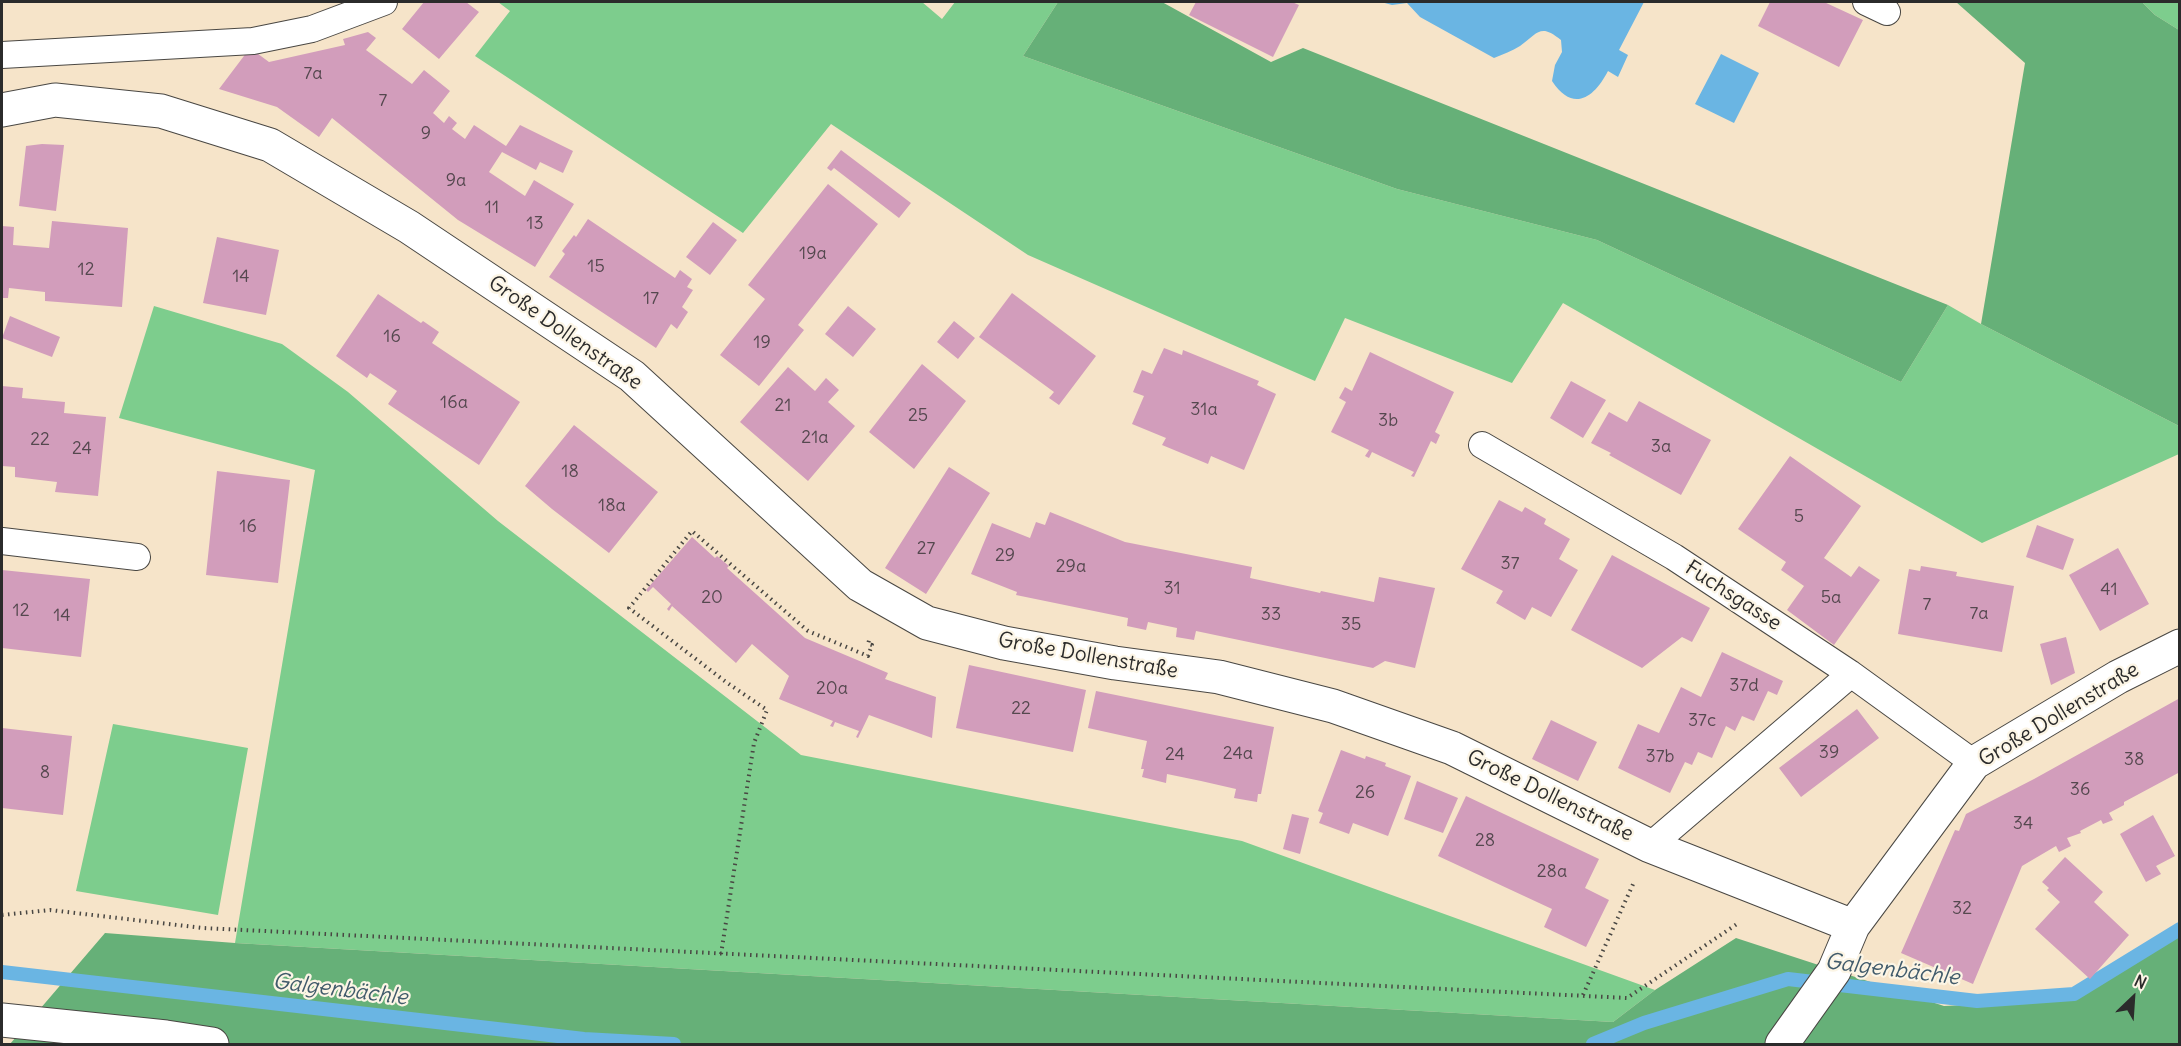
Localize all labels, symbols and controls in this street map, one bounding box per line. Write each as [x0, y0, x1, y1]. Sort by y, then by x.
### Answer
house number: 7a [303, 63, 323, 85]
house number: 7 [379, 90, 387, 112]
house number: 9 [421, 123, 431, 145]
house number: 9a [446, 170, 466, 192]
house number: 11 [485, 197, 499, 219]
house number: 13 [526, 213, 544, 235]
house number: 19a [799, 243, 827, 265]
house number: 15 [587, 256, 605, 278]
house number: 12 [77, 259, 95, 281]
house number: 14 [232, 266, 250, 288]
street label: Große Dollenstraße [483, 270, 647, 396]
house number: 17 [643, 288, 659, 310]
house number: 16 [383, 326, 401, 348]
house number: 19 [753, 332, 771, 354]
house number: 16a [440, 392, 468, 414]
house number: 21 [774, 395, 792, 417]
house number: 31a [1190, 399, 1218, 421]
house number: 25 [908, 405, 928, 427]
house number: 3b [1378, 410, 1398, 432]
house number: 21a [801, 427, 829, 449]
house number: 22 [30, 429, 50, 451]
house number: 3a [1651, 436, 1671, 458]
house number: 24 [72, 438, 92, 460]
house number: 18 [561, 461, 579, 483]
house number: 18a [598, 495, 626, 517]
house number: 5 [1794, 506, 1804, 528]
house number: 16 [239, 516, 257, 538]
house number: 27 [917, 538, 935, 560]
house number: 29 [995, 545, 1015, 567]
house number: 37 [1500, 553, 1520, 575]
house number: 29a [1056, 556, 1086, 578]
street label: Fuchsgasse [1680, 556, 1786, 636]
house number: 31 [1163, 578, 1181, 600]
house number: 41 [2100, 579, 2118, 601]
house number: 20 [701, 587, 723, 609]
house number: 5a [1821, 587, 1841, 609]
house number: 7 [1923, 594, 1931, 616]
house number: 12 [12, 600, 30, 622]
house number: 7a [1969, 603, 1989, 625]
house number: 33 [1261, 604, 1281, 626]
house number: 14 [53, 605, 71, 627]
house number: 35 [1341, 614, 1361, 636]
street label: Große Dollenstraße [996, 628, 1180, 684]
street label: Große Dollenstraße [1974, 657, 2144, 773]
house number: 37d [1729, 675, 1759, 697]
house number: 20a [816, 678, 848, 700]
house number: 22 [1011, 698, 1031, 720]
house number: 37c [1688, 710, 1716, 732]
house number: 39 [1819, 742, 1839, 764]
house number: 24a [1223, 743, 1253, 765]
house number: 24 [1165, 744, 1185, 766]
street label: Große Dollenstraße [1463, 745, 1637, 847]
house number: 37b [1646, 746, 1674, 768]
house number: 38 [2124, 749, 2144, 771]
house number: 8 [40, 762, 50, 784]
house number: 36 [2070, 779, 2090, 801]
house number: 26 [1355, 782, 1375, 804]
house number: 34 [2013, 813, 2033, 835]
house number: 28 [1475, 830, 1495, 852]
house number: 28a [1537, 861, 1567, 883]
house number: 32 [1952, 898, 1972, 920]
water label: Galgenbächle [1823, 949, 1961, 991]
north arrow [2103, 968, 2163, 1028]
water label: Galgenbächle [271, 969, 409, 1011]
text: N [2131, 970, 2150, 993]

